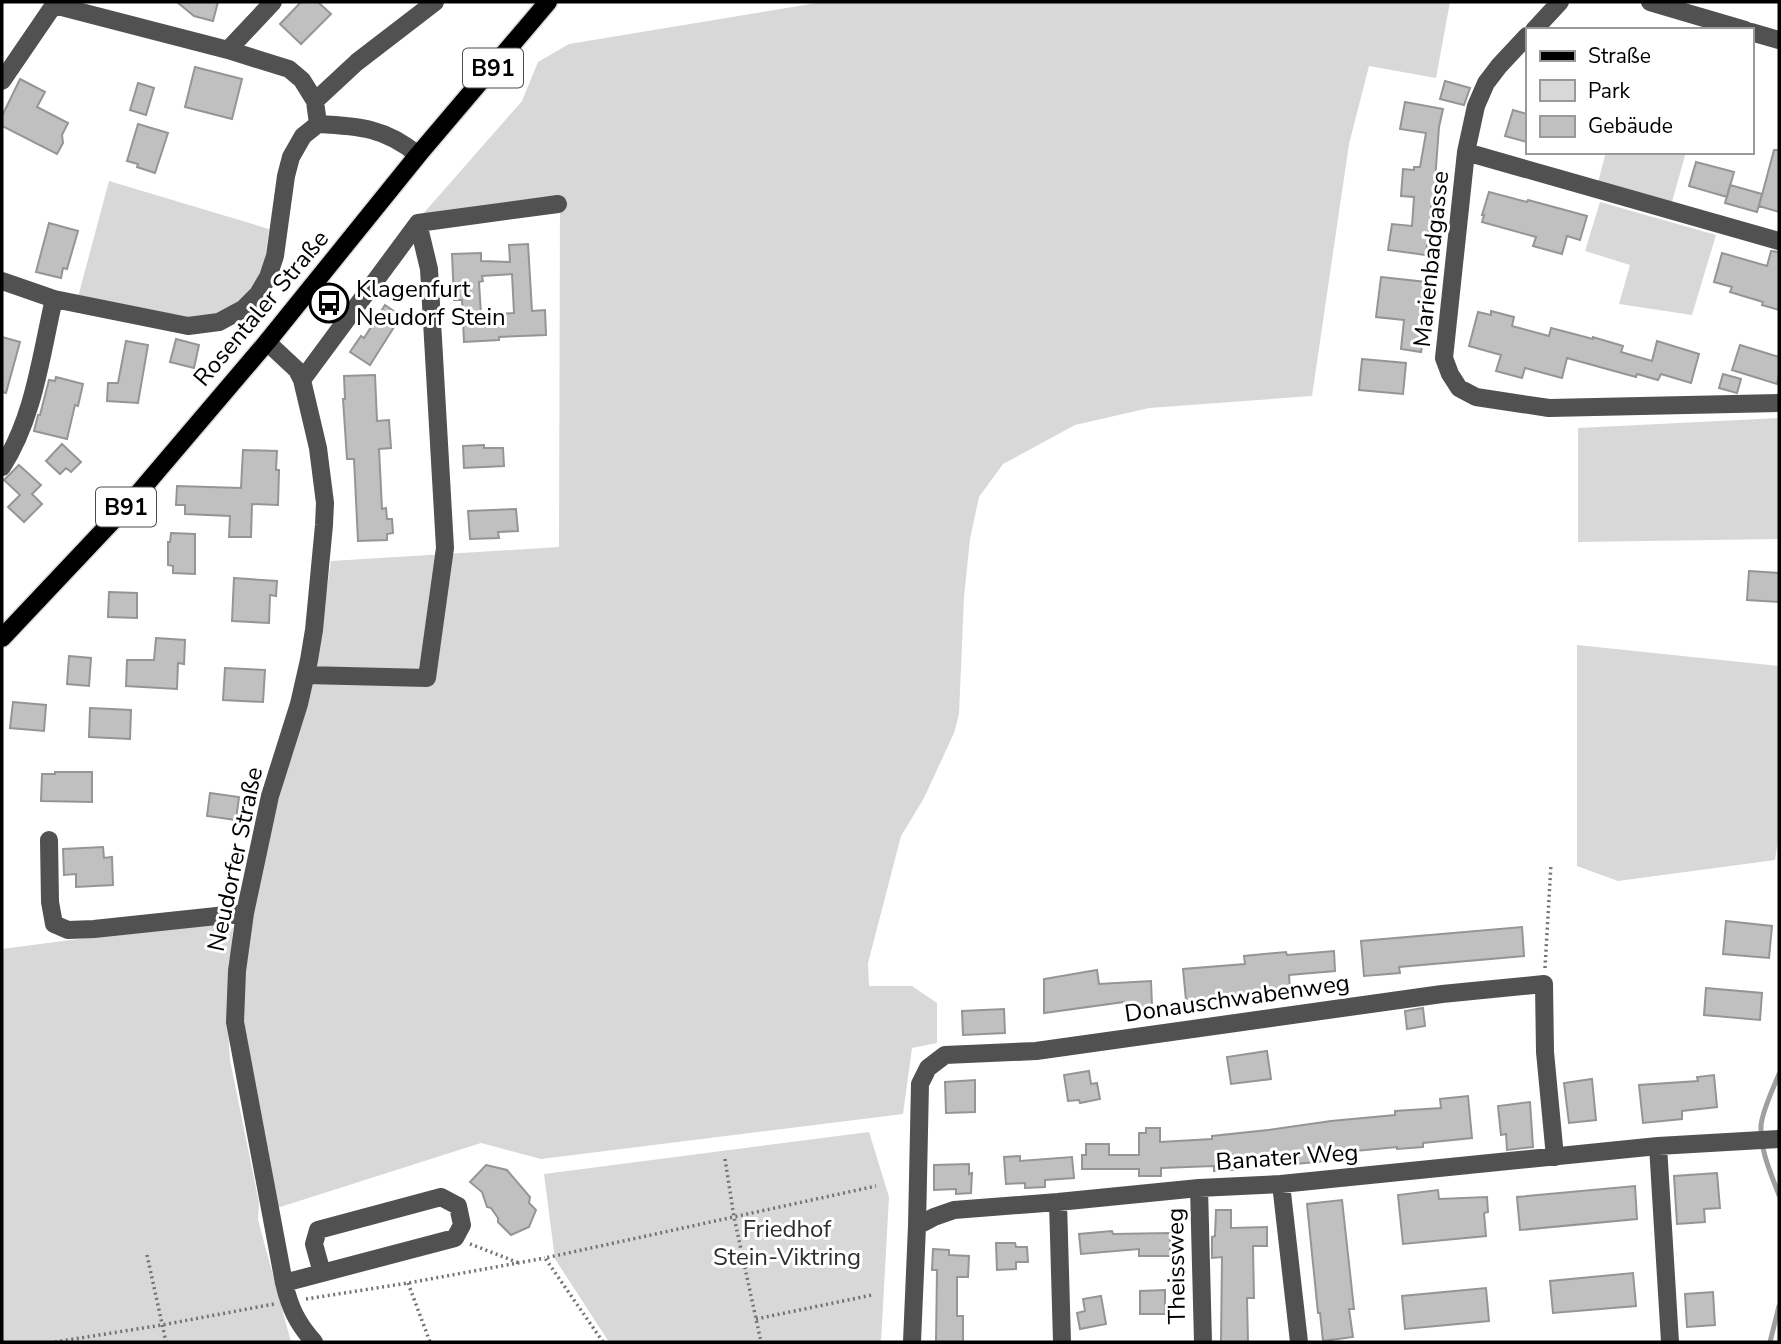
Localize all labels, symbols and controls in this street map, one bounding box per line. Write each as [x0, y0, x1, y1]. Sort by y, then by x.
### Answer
legend [1526, 28, 1753, 154]
text: Straße [1588, 42, 1651, 70]
road number: B91 [463, 48, 523, 88]
text: Park [1588, 77, 1630, 105]
text: Gebäude [1588, 112, 1673, 140]
street label: Marienbadgasse [1406, 169, 1456, 349]
street label: Rosentaler Straße [186, 223, 336, 393]
place label: Klagenfurt Neudorf Stein [356, 273, 506, 333]
bus stop icon: Klagenfurt Neudorf Stein [308, 282, 350, 324]
road number: B91 [96, 488, 156, 526]
street label: Neudorfer Straße [200, 764, 270, 954]
street label: Donauschwabenweg [1122, 966, 1352, 1030]
street label: Banater Weg [1215, 1136, 1359, 1178]
street label: Theissweg [1159, 1208, 1193, 1324]
park label: Friedhof Stein-Viktring [713, 1213, 861, 1273]

